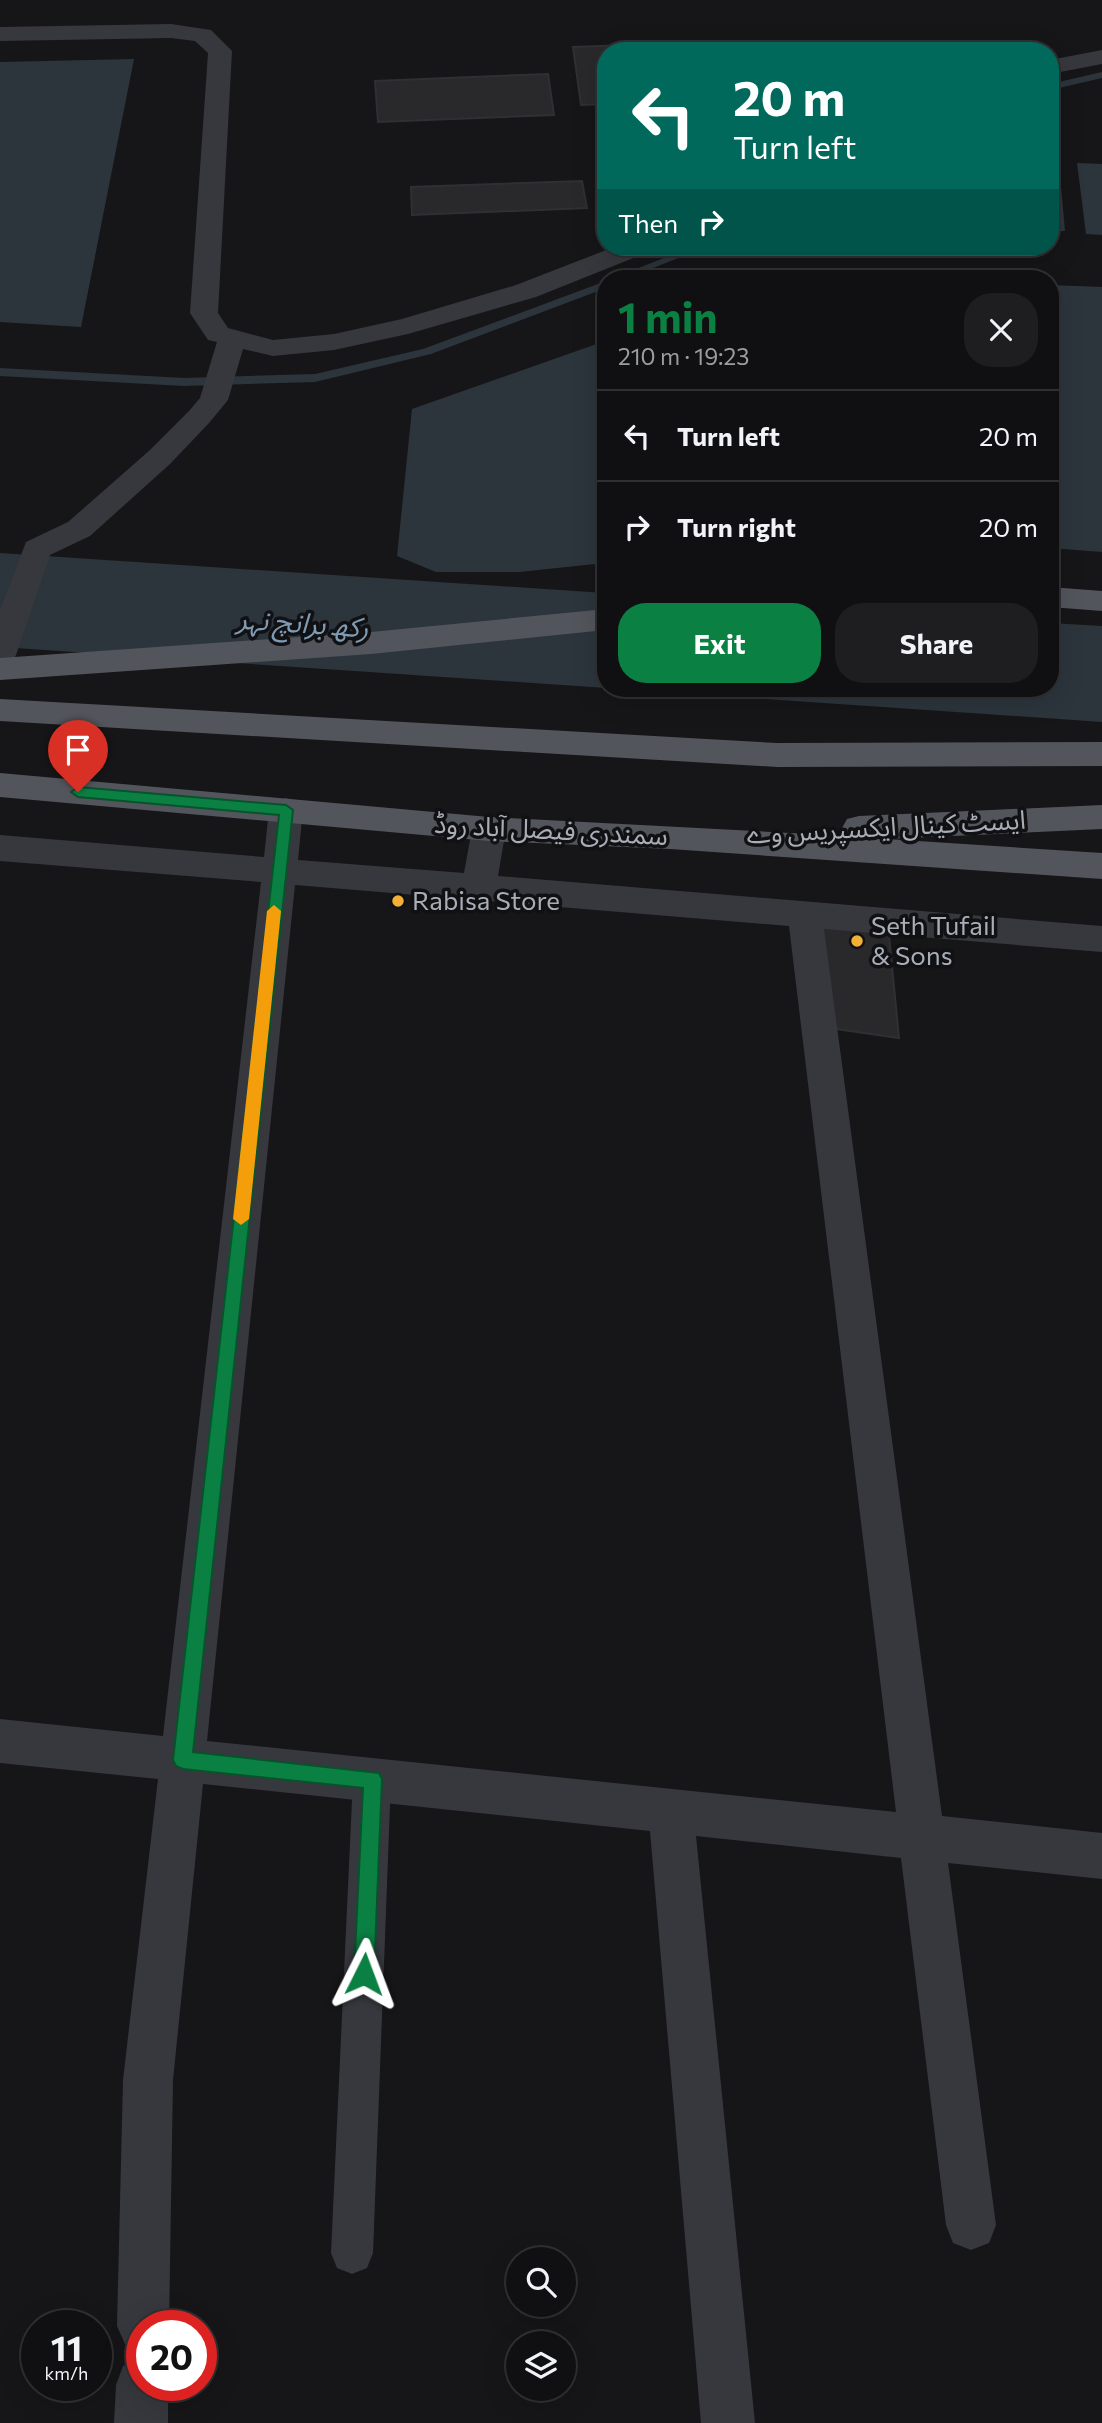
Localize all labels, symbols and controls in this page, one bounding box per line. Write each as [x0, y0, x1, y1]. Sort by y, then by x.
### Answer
text: 20 m [733, 66, 845, 126]
icon: left [618, 70, 709, 161]
text: Turn left [733, 126, 857, 166]
icon: right [692, 203, 730, 241]
text: Then [618, 207, 678, 238]
text: 1 min [618, 290, 718, 342]
button: close [964, 293, 1038, 367]
text: 210 m · 19:23 [618, 342, 749, 370]
icon: left [618, 417, 656, 455]
text: Turn left [677, 420, 780, 451]
text: 20 m [979, 420, 1038, 451]
icon: right [618, 508, 656, 546]
text: Turn right [677, 511, 796, 542]
text: 20 m [979, 511, 1038, 542]
water label: رکھ برانچ نہر [234, 600, 370, 650]
button: Exit [618, 603, 821, 683]
button: Share [835, 603, 1038, 683]
pin [48, 720, 108, 792]
icon: arrive [59, 731, 97, 769]
street label: ایسٹ کینال ایکسپریس وے [745, 803, 1027, 852]
street label: سمندری فیصل آباد روڈ [433, 807, 669, 851]
place label: Rabisa Store [412, 884, 560, 915]
marker: Rabisa Store [390, 893, 406, 909]
place label: Seth Tufail & Sons [871, 909, 996, 970]
marker: Seth Tufail & Sons [849, 933, 865, 949]
position arrow [327, 1937, 401, 2011]
map controls [506, 2247, 576, 2401]
button: search [506, 2247, 576, 2317]
speed limit sign: 20 [126, 2310, 217, 2401]
text: 11 [51, 2325, 82, 2368]
button: layers [506, 2331, 576, 2401]
text: km/h [45, 2362, 88, 2384]

